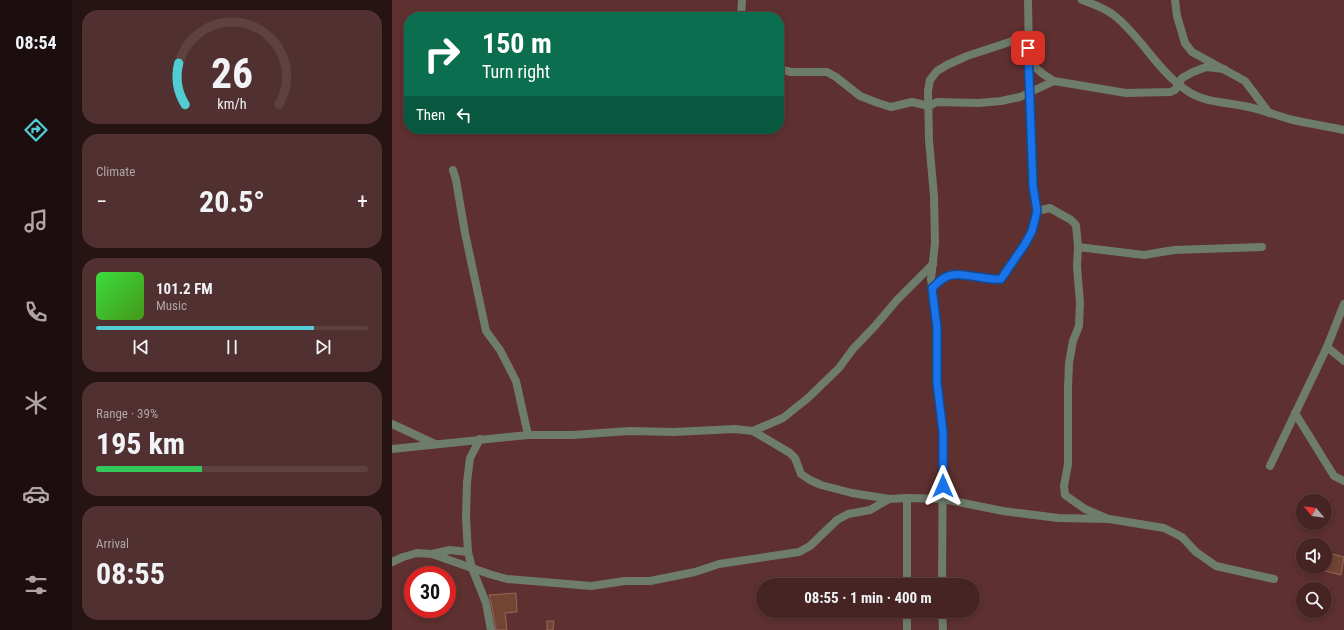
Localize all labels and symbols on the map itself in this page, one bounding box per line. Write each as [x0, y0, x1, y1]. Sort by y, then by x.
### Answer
pin [1011, 31, 1045, 65]
position arrow [922, 465, 964, 507]
north arrow [1296, 494, 1332, 530]
speed limit sign: 30 [404, 566, 456, 618]

